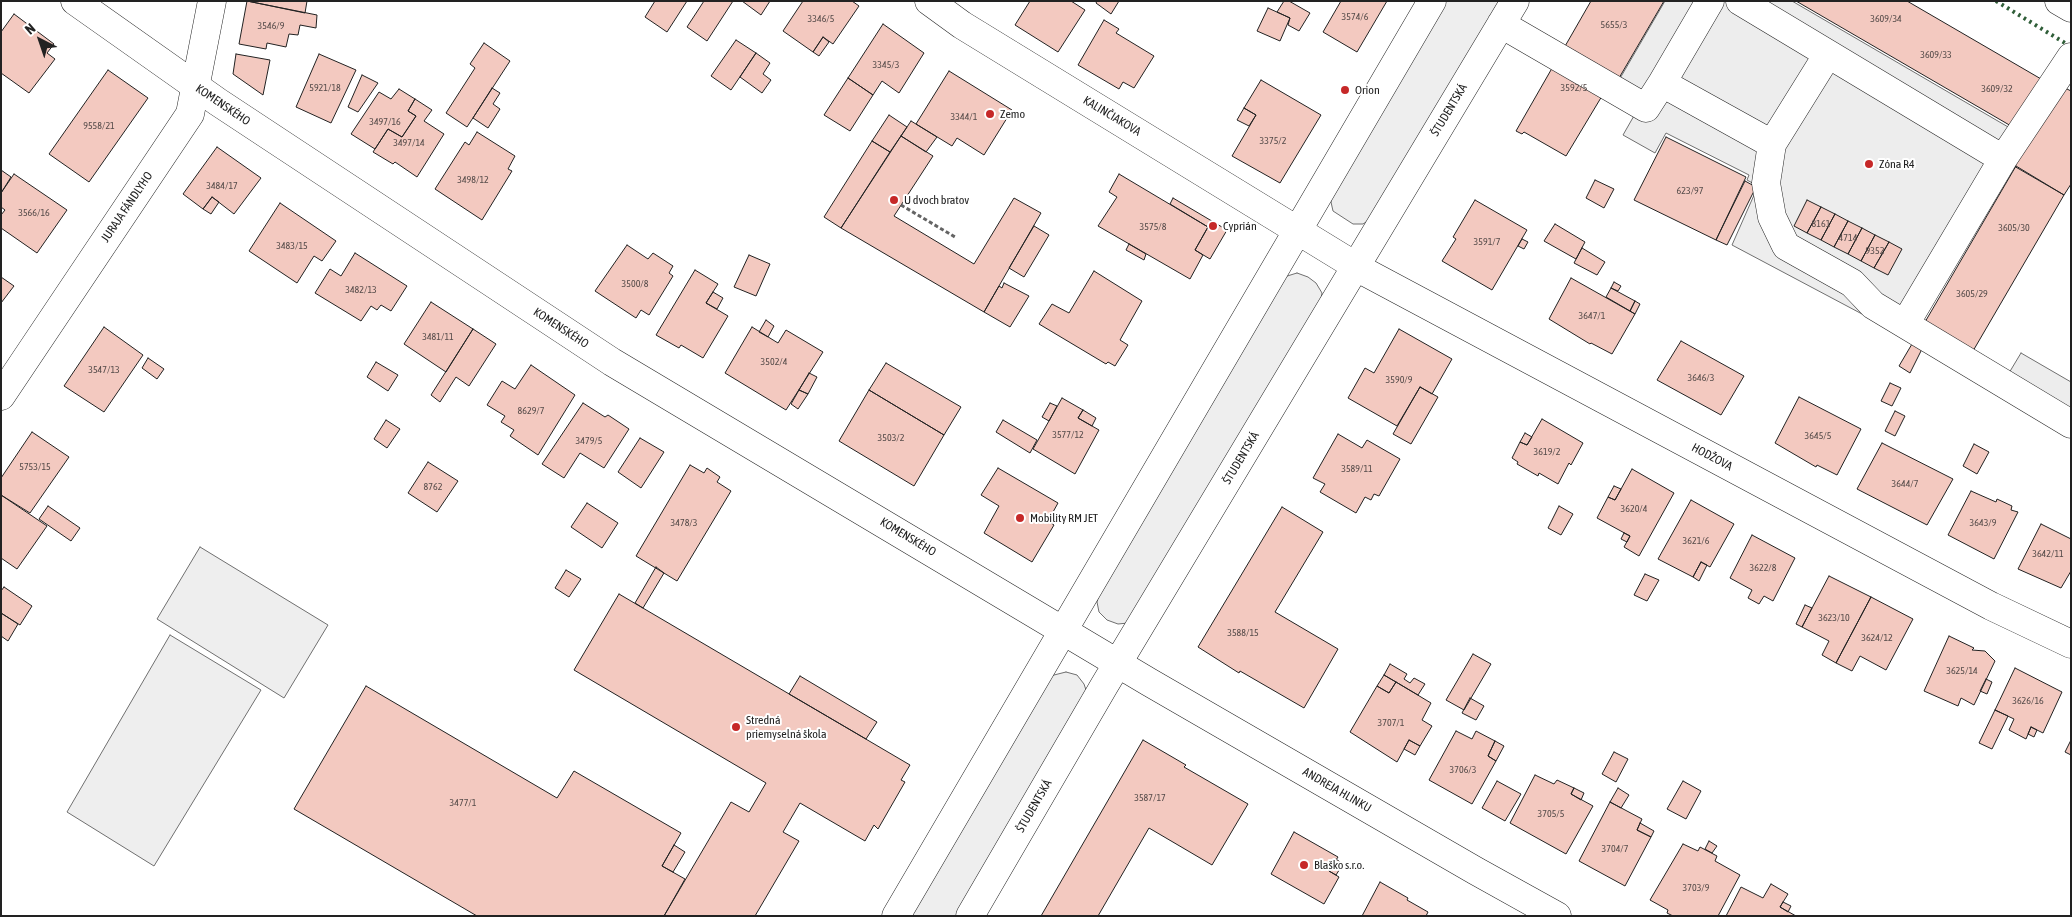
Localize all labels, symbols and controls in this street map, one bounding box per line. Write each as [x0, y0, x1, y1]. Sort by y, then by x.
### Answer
house number: 3574/6 [1342, 11, 1368, 23]
house number: 3346/5 [808, 13, 834, 25]
house number: 3609/34 [1870, 13, 1902, 25]
north arrow [15, 15, 65, 65]
house number: 5655/3 [1601, 19, 1627, 31]
text: N [22, 20, 39, 37]
house number: 3546/9 [258, 20, 284, 32]
house number: 3609/33 [1920, 49, 1952, 61]
house number: 3345/3 [873, 59, 899, 71]
street label: KOMENSKÉHO [193, 81, 253, 129]
street label: ŠTUDENTSKÁ [1428, 81, 1470, 139]
house number: 5921/18 [309, 82, 341, 94]
house number: 3592/5 [1561, 82, 1587, 94]
place label: Orion [1355, 83, 1380, 97]
house number: 3609/32 [1981, 83, 2013, 95]
marker: Orion [1339, 84, 1351, 96]
street label: KALINČIAKOVA [1081, 93, 1143, 139]
place label: Zemo [1000, 107, 1025, 121]
marker: Zemo [984, 108, 996, 120]
house number: 3344/1 [951, 111, 977, 123]
house number: 3497/16 [369, 116, 401, 128]
house number: 9558/21 [83, 120, 115, 132]
house number: 3375/2 [1260, 135, 1286, 147]
house number: 3497/14 [393, 137, 425, 149]
place label: Zóna R4 [1879, 157, 1915, 171]
marker: Zóna R4 [1863, 158, 1875, 170]
street label: JURAJA FÁNDLYHO [98, 169, 156, 245]
house number: 3498/12 [457, 174, 489, 186]
house number: 3484/17 [206, 180, 238, 192]
house number: 623/97 [1677, 185, 1703, 197]
place label: U dvoch bratov [904, 193, 969, 207]
marker: U dvoch bratov [888, 194, 900, 206]
house number: 3566/16 [18, 207, 50, 219]
house number: 8161 [1812, 218, 1830, 230]
place label: Cyprián [1223, 219, 1257, 233]
marker: Cyprián [1207, 220, 1219, 232]
house number: 3575/8 [1140, 221, 1166, 233]
house number: 3605/30 [1998, 222, 2030, 234]
house number: 4714 [1839, 232, 1857, 244]
house number: 3591/7 [1474, 236, 1500, 248]
house number: 3483/15 [276, 240, 308, 252]
house number: 9352 [1866, 245, 1884, 257]
house number: 3500/8 [622, 278, 648, 290]
house number: 3482/13 [345, 284, 377, 296]
house number: 3605/29 [1956, 288, 1988, 300]
street label: KOMENSKÉHO [531, 305, 591, 351]
house number: 3647/1 [1579, 310, 1605, 322]
house number: 3481/11 [422, 331, 454, 343]
house number: 3502/4 [761, 356, 787, 368]
house number: 3547/13 [88, 364, 120, 376]
house number: 3646/3 [1688, 372, 1714, 384]
house number: 3590/9 [1386, 374, 1412, 386]
house number: 8629/7 [518, 405, 544, 417]
house number: 3577/12 [1052, 429, 1084, 441]
street label: ŠTUDENTSKÁ [1220, 429, 1262, 487]
house number: 3645/5 [1805, 430, 1831, 442]
house number: 3503/2 [878, 432, 904, 444]
house number: 3479/5 [576, 435, 602, 447]
street label: HODŽOVA [1689, 440, 1735, 474]
house number: 3619/2 [1534, 446, 1560, 458]
house number: 5753/15 [19, 461, 51, 473]
house number: 3589/11 [1341, 463, 1373, 475]
house number: 3644/7 [1892, 478, 1918, 490]
house number: 8762 [424, 481, 442, 493]
house number: 3620/4 [1621, 503, 1647, 515]
place label: Mobility RM JET [1030, 511, 1098, 525]
marker: Mobility RM JET [1014, 512, 1026, 524]
street label: KOMENSKÉHO [877, 515, 939, 559]
house number: 3478/3 [671, 517, 697, 529]
house number: 3643/9 [1970, 517, 1996, 529]
house number: 3621/6 [1683, 535, 1709, 547]
house number: 3642/11 [2032, 548, 2064, 560]
house number: 3622/8 [1750, 562, 1776, 574]
house number: 3623/10 [1818, 612, 1850, 624]
house number: 3588/15 [1227, 627, 1259, 639]
house number: 3624/12 [1861, 632, 1893, 644]
house number: 3625/14 [1946, 665, 1978, 677]
house number: 3626/16 [2012, 695, 2044, 707]
place label: Stredná priemyselná škola [746, 713, 827, 741]
house number: 3707/1 [1378, 717, 1404, 729]
marker: Stredná priemyselná škola [730, 721, 742, 733]
house number: 3706/3 [1450, 764, 1476, 776]
street label: ANDREJA HLINKU [1300, 765, 1374, 815]
street label: ŠTUDENTSKÁ [1013, 777, 1055, 835]
house number: 3587/17 [1134, 792, 1166, 804]
house number: 3477/1 [450, 797, 476, 809]
house number: 3705/5 [1538, 808, 1564, 820]
house number: 3704/7 [1602, 843, 1628, 855]
place label: Blaško s.r.o. [1314, 858, 1364, 872]
marker: Blaško s.r.o. [1298, 859, 1310, 871]
house number: 3703/9 [1683, 882, 1709, 894]

